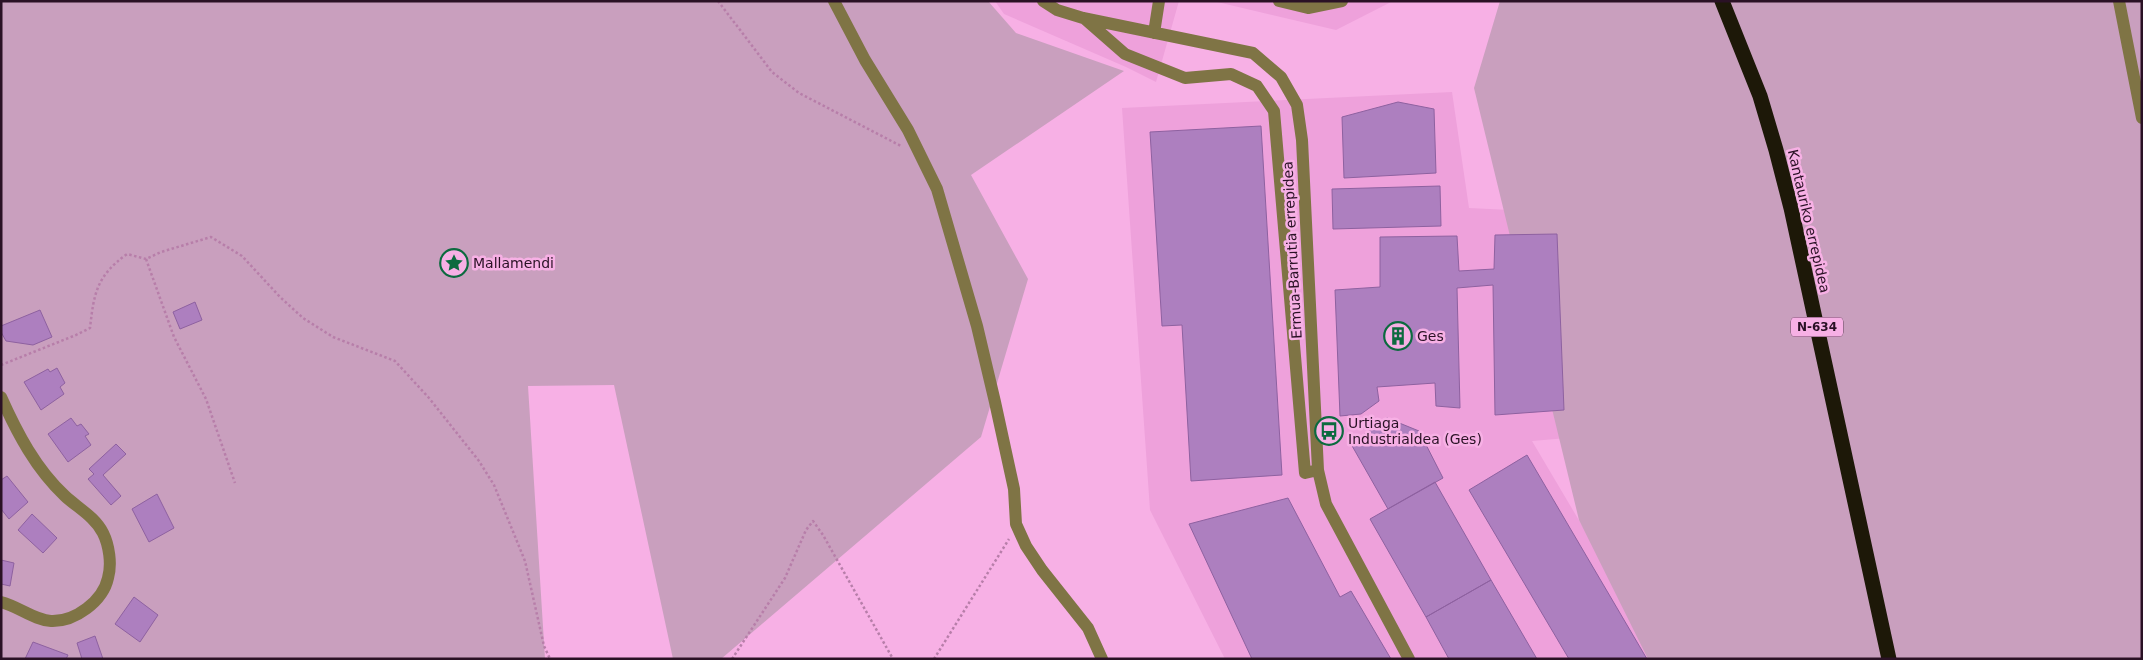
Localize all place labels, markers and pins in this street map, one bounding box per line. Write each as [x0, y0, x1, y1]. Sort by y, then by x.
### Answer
place icon: Mallamendi [439, 248, 469, 278]
place label: Mallamendi [473, 255, 554, 271]
building icon: Ges [1383, 321, 1413, 351]
place label: Ges [1417, 328, 1444, 344]
place label: Urtiaga Industrialdea (Ges) [1348, 415, 1482, 447]
bus stop icon: Urtiaga Industrialdea (Ges) [1314, 416, 1344, 446]

